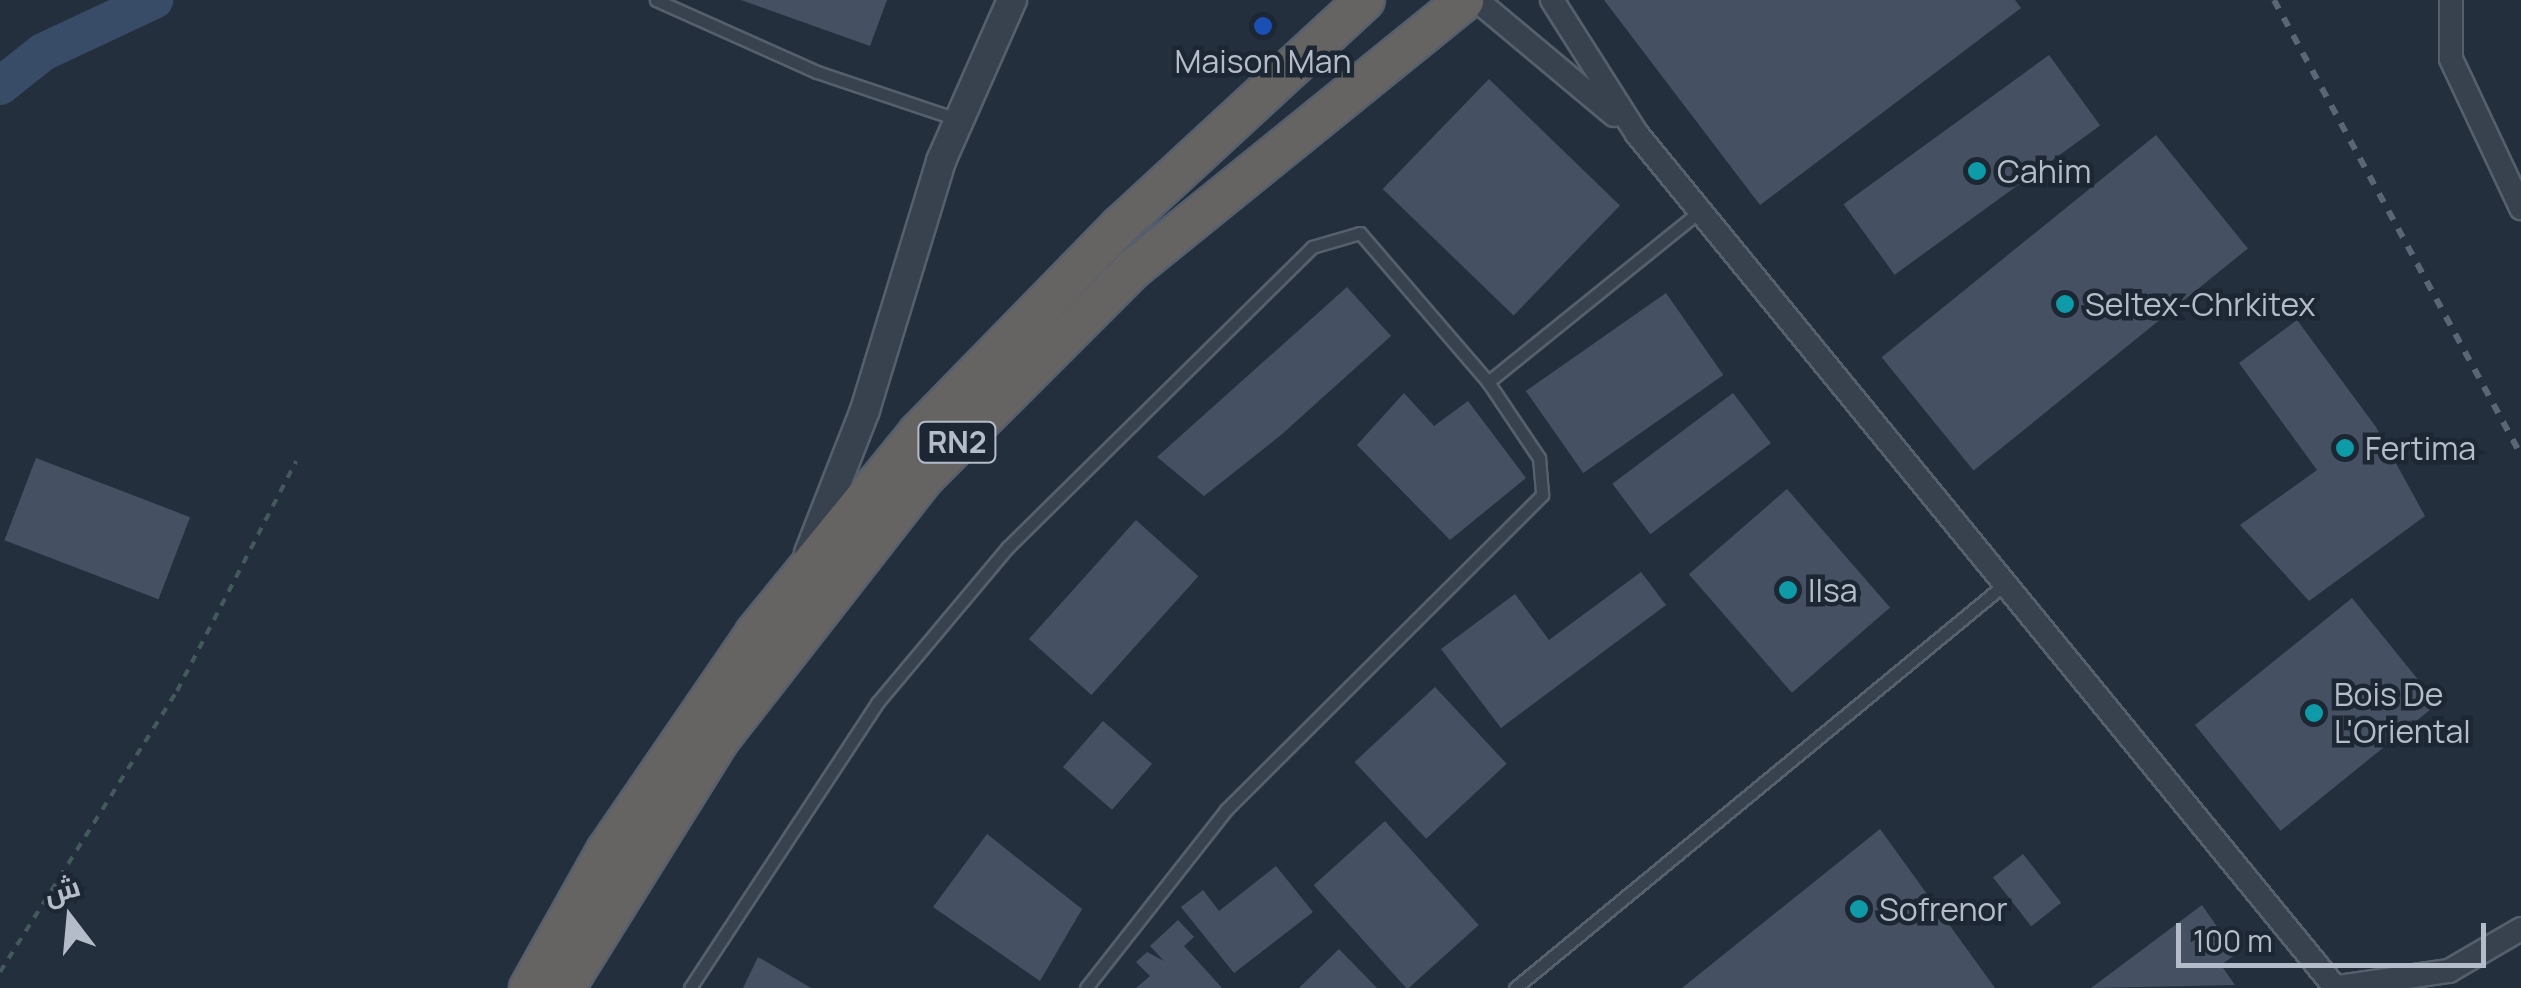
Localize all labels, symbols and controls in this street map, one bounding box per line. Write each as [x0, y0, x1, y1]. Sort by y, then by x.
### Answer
marker: Maison Man [1252, 15, 1274, 37]
place label: Maison Man [1175, 42, 1351, 80]
place label: Cahim [1997, 152, 2091, 190]
marker: Cahim [1966, 160, 1988, 182]
place label: Seltex-Chrkitex [2085, 285, 2315, 323]
marker: Seltex-Chrkitex [2054, 293, 2076, 315]
road number: RN2 [917, 417, 997, 467]
place label: Fertima [2365, 429, 2476, 467]
marker: Fertima [2334, 437, 2356, 459]
place label: Ilsa [1808, 571, 1858, 609]
marker: Ilsa [1777, 579, 1799, 601]
place label: Bois De L'Oriental [2334, 676, 2471, 751]
marker: Bois De L'Oriental [2303, 702, 2325, 724]
text: ش [39, 866, 84, 912]
north arrow [20, 868, 120, 968]
place label: Sofrenor [1879, 890, 2008, 928]
marker: Sofrenor [1848, 898, 1870, 920]
scale bar [2181, 903, 2491, 965]
text: 100 m [2193, 920, 2273, 961]

